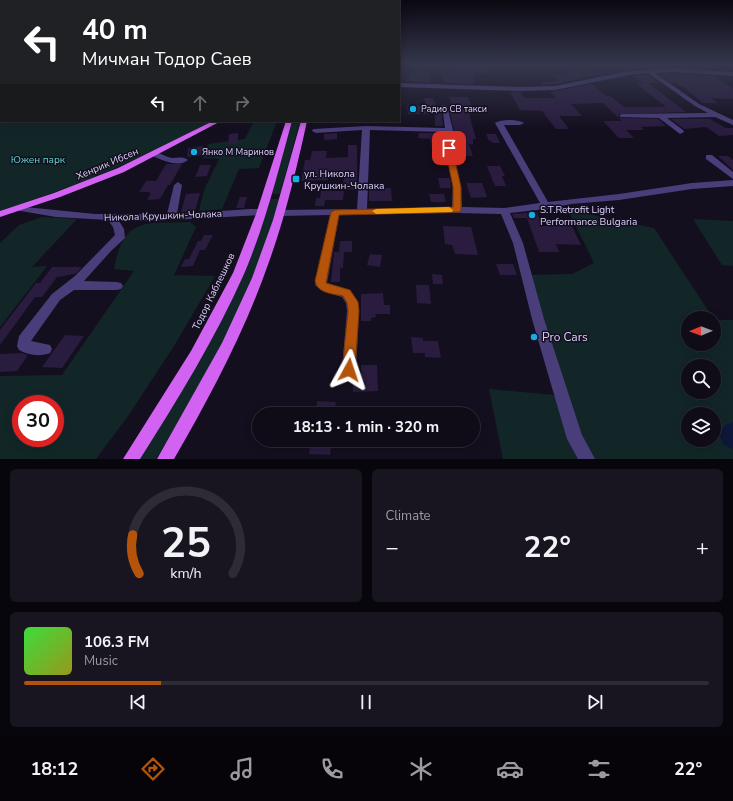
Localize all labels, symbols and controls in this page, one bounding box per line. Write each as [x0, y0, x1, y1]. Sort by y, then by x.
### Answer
text: 40 m [82, 11, 148, 49]
icon: left [16, 16, 68, 68]
text: Мичман Тодор Саев [82, 47, 252, 71]
icon: left [147, 92, 169, 114]
icon: ahead [189, 92, 211, 114]
icon: right [231, 92, 253, 114]
place label: Радио СВ такси [421, 103, 487, 115]
marker: Радио СВ такси [408, 104, 418, 114]
pin [432, 131, 466, 165]
icon: arrive [438, 137, 460, 159]
street label: Хенрик Ибсен [74, 144, 141, 183]
place label: Янко М Маринов [202, 146, 274, 158]
marker: Янко М Маринов [189, 147, 199, 157]
park label: Южен парк [11, 153, 66, 167]
place label: ул. Никола Крушкин-Чолака [304, 167, 384, 193]
marker: ул. Никола Крушкин-Чолака [291, 174, 301, 184]
place label: S.T.Retrofit Light Performance Bulgaria [540, 203, 637, 229]
street label: Никола Крушкин-Чолака [104, 207, 222, 225]
marker: S.T.Retrofit Light Performance Bulgaria [527, 210, 537, 220]
street label: Тодор Каблешков [189, 250, 239, 332]
north arrow [681, 311, 721, 351]
map controls [681, 311, 721, 447]
place label: Pro Cars [542, 329, 588, 345]
marker: Pro Cars [529, 332, 539, 342]
position arrow [328, 349, 370, 391]
button: search [681, 359, 721, 399]
speed limit sign: 30 [12, 395, 64, 447]
button: layers [681, 407, 721, 447]
text: 18:13 · 1 min · 320 m [293, 417, 439, 437]
text: Climate [386, 507, 431, 525]
text: 25 [161, 514, 211, 571]
text: 22° [524, 527, 571, 568]
text: − [386, 533, 399, 563]
text: + [696, 533, 709, 563]
text: km/h [170, 563, 201, 582]
text: 106.3 FM [84, 632, 149, 652]
text: Music [84, 652, 118, 670]
icon: previous [127, 691, 149, 713]
icon: pause [355, 691, 377, 713]
icon: next [584, 691, 606, 713]
icon: directions [139, 755, 167, 783]
icon: music [228, 755, 256, 783]
icon: phone [318, 755, 346, 783]
icon: climate [407, 755, 435, 783]
icon: car [496, 755, 524, 783]
icon: filters [585, 755, 613, 783]
text: 18:12 [31, 757, 78, 781]
text: 22° [674, 757, 702, 781]

